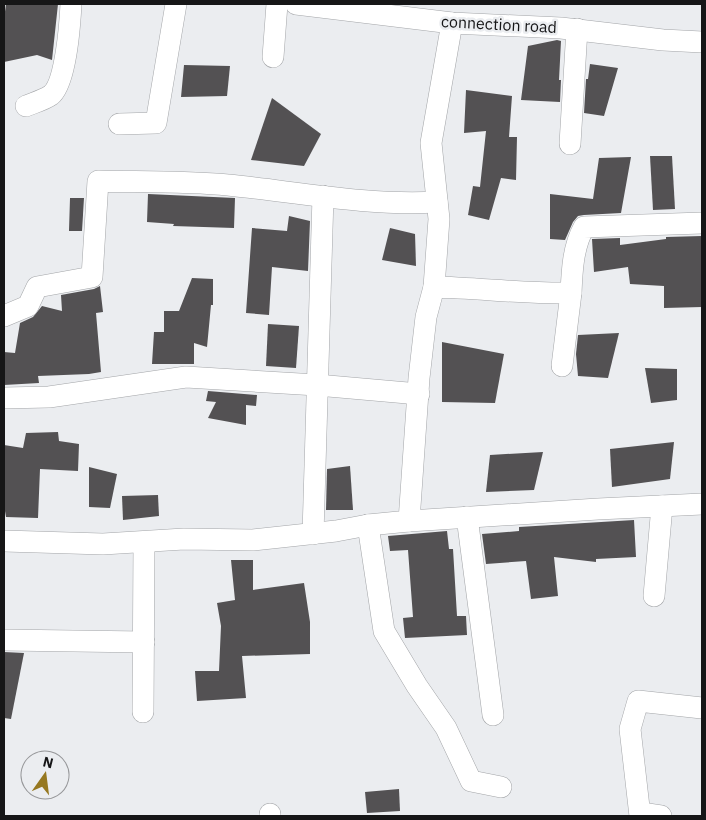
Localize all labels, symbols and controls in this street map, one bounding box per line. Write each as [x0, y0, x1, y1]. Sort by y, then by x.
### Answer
street label: connection road [441, 11, 557, 37]
north arrow [20, 750, 70, 800]
text: N [41, 752, 55, 772]

